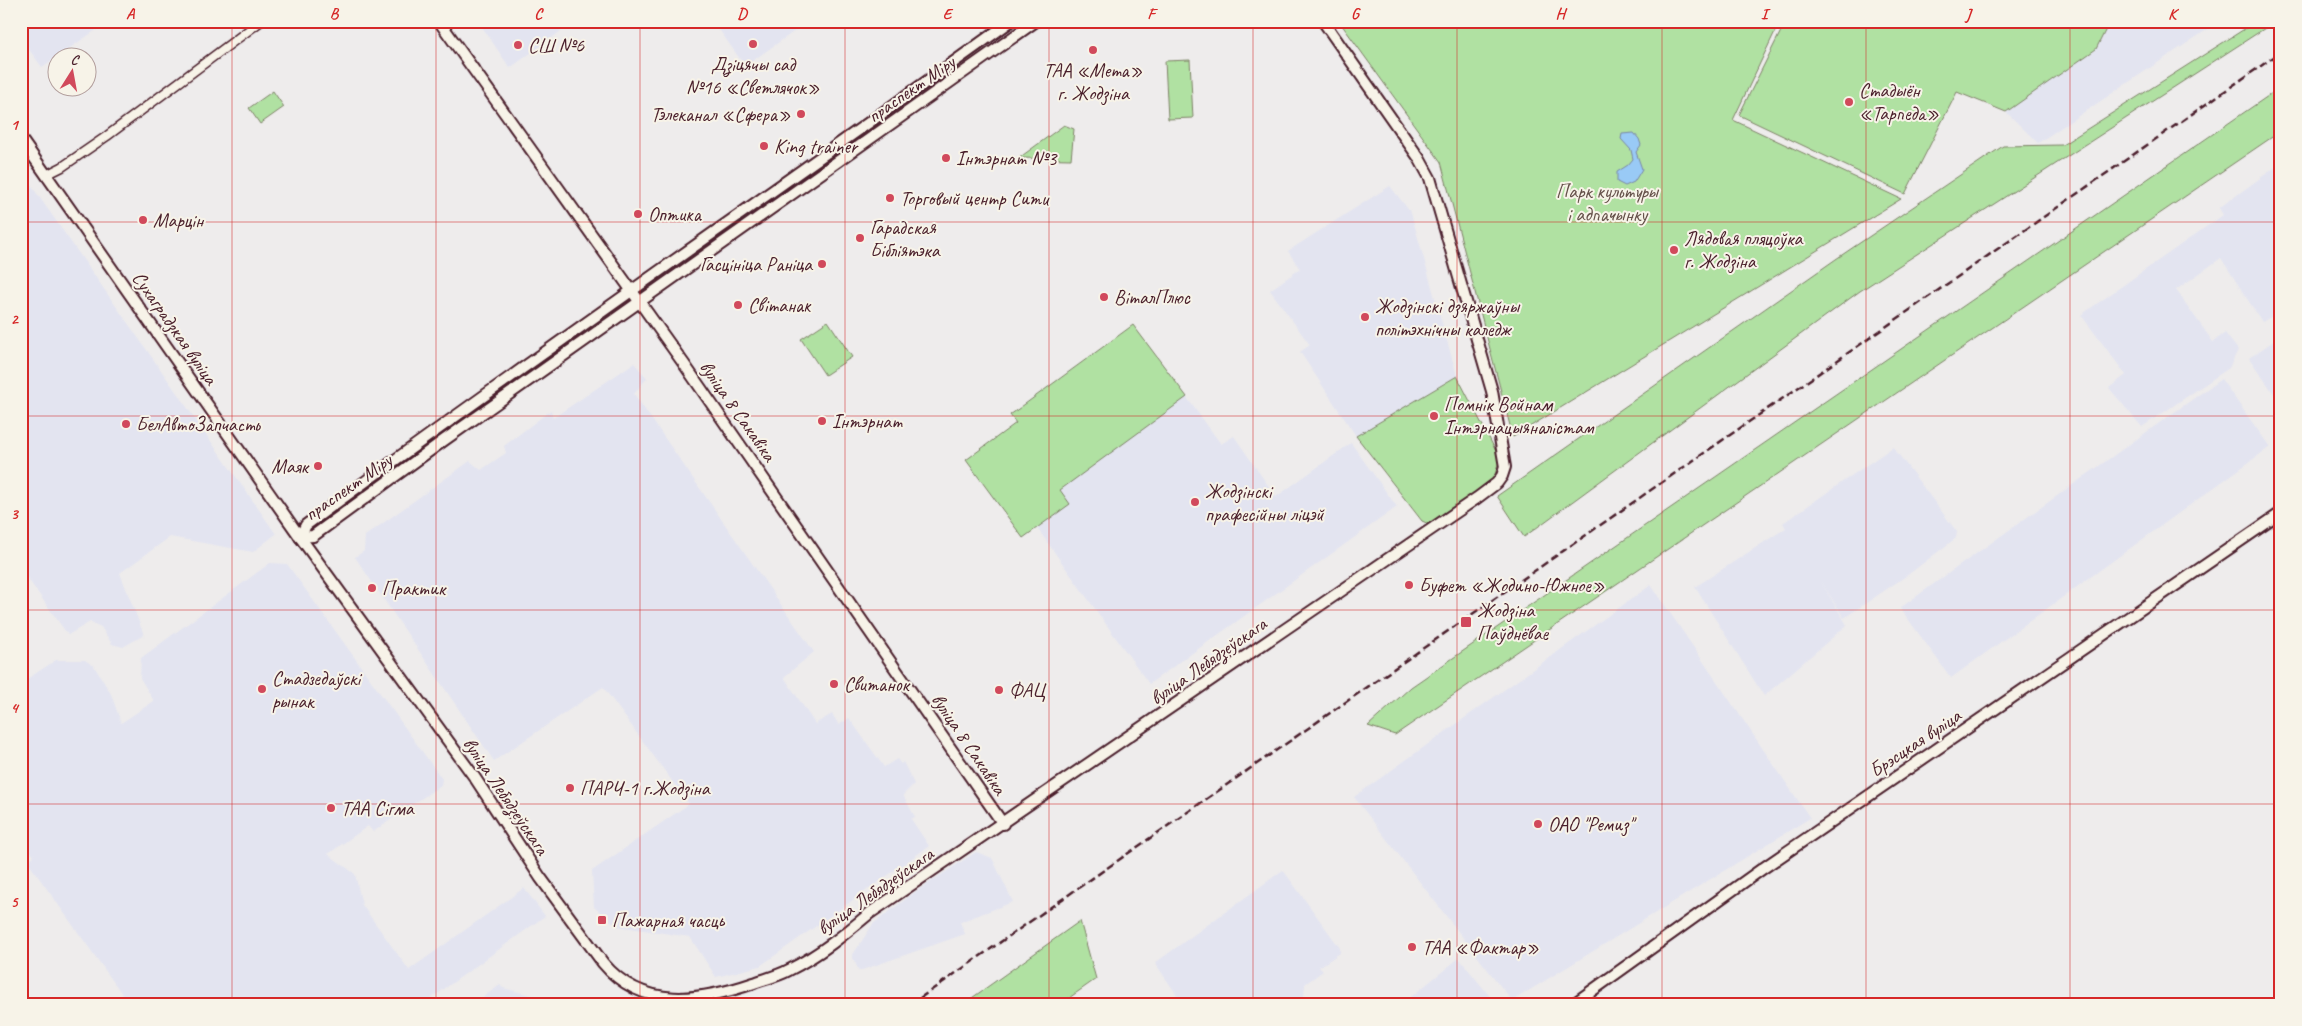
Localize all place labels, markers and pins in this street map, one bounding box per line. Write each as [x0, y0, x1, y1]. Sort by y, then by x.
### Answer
place label: СШ №6 [528, 33, 585, 58]
marker: Дзіцячы сад №16 «Светлячок» [747, 38, 759, 50]
marker: СШ №6 [512, 39, 524, 51]
marker: ТАА «Мета» г. Жодзіна [1087, 44, 1099, 56]
place label: Дзіцячы сад №16 «Светлячок» [686, 52, 820, 100]
place label: ТАА «Мета» г. Жодзіна [1043, 58, 1143, 106]
place label: Стадыён «Тарпеда» [1859, 78, 1939, 126]
marker: Стадыён «Тарпеда» [1843, 96, 1855, 108]
place label: Тэлеканал «Сфера» [651, 102, 791, 127]
marker: Тэлеканал «Сфера» [795, 108, 807, 120]
place label: King trainer [774, 134, 859, 159]
marker: King trainer [758, 140, 770, 152]
place label: Інтэрнат №3 [956, 146, 1058, 171]
marker: Інтэрнат №3 [940, 152, 952, 164]
place label: Торговый центр Сити [900, 186, 1050, 211]
marker: Торговый центр Сити [884, 192, 896, 204]
place label: Оптика [648, 202, 703, 227]
place label: Марцін [153, 208, 205, 233]
marker: Оптика [632, 208, 644, 220]
marker: Марцін [137, 214, 149, 226]
place label: Гарадская Бібліятэка [870, 215, 941, 263]
place label: Лядовая пляцоўка г. Жодзіна [1684, 226, 1803, 274]
marker: Гарадская Бібліятэка [854, 232, 866, 244]
marker: Лядовая пляцоўка г. Жодзіна [1668, 244, 1680, 256]
place label: Гасцініца Раніца [700, 252, 813, 277]
marker: Гасцініца Раніца [816, 258, 828, 270]
place label: ВіталПлюс [1114, 285, 1191, 310]
marker: ВіталПлюс [1098, 291, 1110, 303]
place label: Світанак [748, 293, 812, 318]
place label: Жодзінскі дзяржаўны політэхнічны каледж [1375, 294, 1521, 342]
marker: Світанак [732, 299, 744, 311]
marker: Жодзінскі дзяржаўны політэхнічны каледж [1359, 311, 1371, 323]
place label: Помнік Войнам Інтэрнацыяналістам [1444, 392, 1595, 440]
place label: Інтэрнат [832, 409, 903, 434]
marker: Помнік Войнам Інтэрнацыяналістам [1428, 410, 1440, 422]
place label: БелАвтоЗапчасть [136, 412, 261, 437]
marker: Інтэрнат [816, 415, 828, 427]
marker: БелАвтоЗапчасть [120, 418, 132, 430]
place label: Маяк [271, 454, 310, 479]
marker: Маяк [312, 460, 324, 472]
place label: Жодзінскі прафесійны ліцэй [1205, 479, 1325, 527]
marker: Жодзінскі прафесійны ліцэй [1189, 496, 1201, 508]
place label: Буфет «Жодино-Южное» [1419, 573, 1605, 598]
place label: Практик [382, 576, 447, 601]
marker: Буфет «Жодино-Южное» [1403, 579, 1415, 591]
marker: Практик [366, 582, 378, 594]
place label: Жодзіна Паўднёвае [1477, 598, 1549, 646]
marker: Жодзіна Паўднёвае [1459, 615, 1473, 629]
place label: Стадзедаўскі рынак [272, 666, 362, 714]
place label: Свитанок [844, 672, 910, 697]
marker: Свитанок [828, 678, 840, 690]
place label: ФАЦ [1009, 678, 1047, 703]
marker: Стадзедаўскі рынак [256, 683, 268, 695]
marker: ФАЦ [993, 684, 1005, 696]
place label: ПАРЧ-1 г.Жодзіна [580, 776, 711, 801]
marker: ПАРЧ-1 г.Жодзіна [564, 782, 576, 794]
place label: ТАА Сігма [341, 796, 415, 821]
marker: ТАА Сігма [325, 802, 337, 814]
place label: ОАО "Ремиз" [1548, 812, 1637, 837]
marker: ОАО "Ремиз" [1532, 818, 1544, 830]
place label: Пажарная часць [612, 908, 726, 933]
marker: Пажарная часць [596, 914, 608, 926]
place label: ТАА «Фактар» [1422, 935, 1539, 960]
marker: ТАА «Фактар» [1406, 941, 1418, 953]

